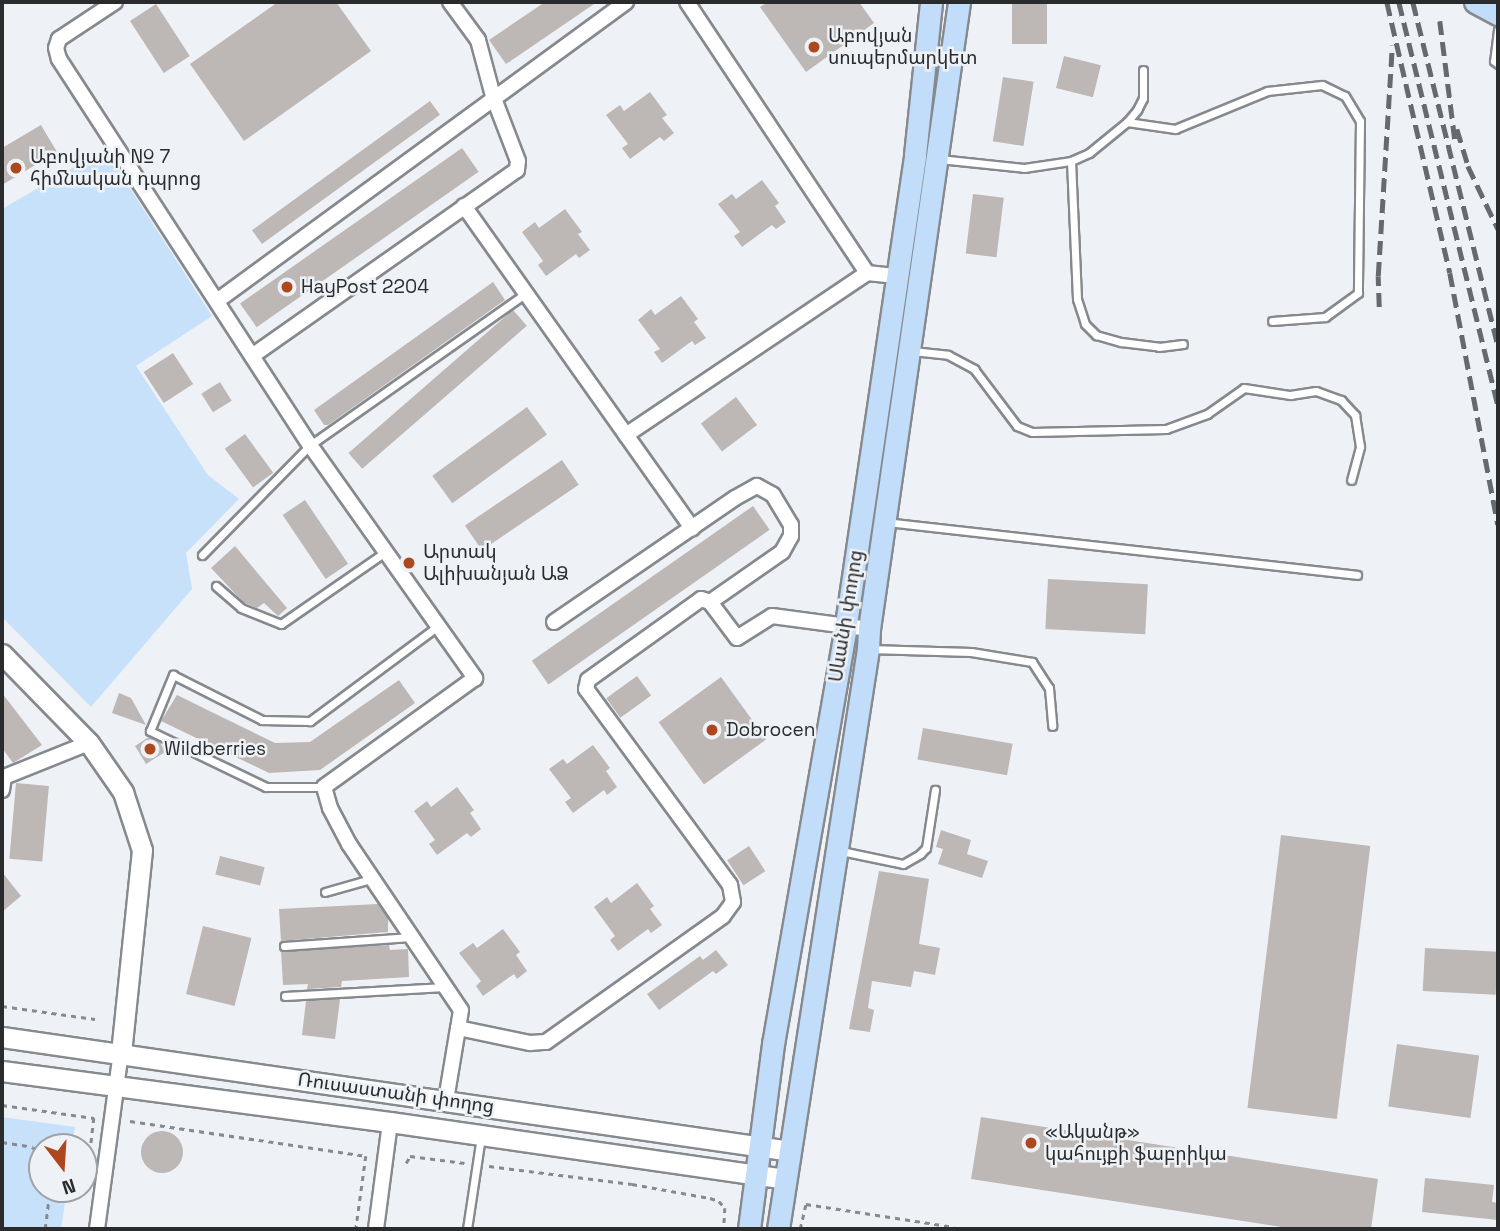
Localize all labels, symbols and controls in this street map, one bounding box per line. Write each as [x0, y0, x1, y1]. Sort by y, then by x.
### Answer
place label: Աբովյան սուպերմարկետ [828, 25, 977, 69]
marker: Աբովյան սուպերմարկետ [806, 39, 822, 55]
place label: Աբովյանի № 7 հիմնական դպրոց [30, 146, 201, 190]
marker: Աբովյանի № 7 հիմնական դպրոց [8, 160, 24, 176]
place label: HayPost 2204 [301, 276, 429, 298]
marker: HayPost 2204 [279, 279, 295, 295]
place label: Արտակ Ալիխանյան ԱՁ [423, 541, 569, 585]
street label: Սևանի փողոց [824, 548, 868, 684]
marker: Արտակ Ալիխանյան ԱՁ [401, 555, 417, 571]
place label: Dobrocen [726, 719, 815, 741]
marker: Dobrocen [704, 722, 720, 738]
place label: Wildberries [164, 738, 266, 760]
marker: Wildberries [142, 741, 158, 757]
street label: Ռուսաստանի փողոց [296, 1068, 496, 1118]
place label: «Ականթ» կահույքի ֆաբրիկա [1045, 1121, 1227, 1165]
north arrow [28, 1133, 98, 1203]
marker: «Ականթ» կահույքի ֆաբրիկա [1023, 1135, 1039, 1151]
text: N [59, 1173, 78, 1200]

